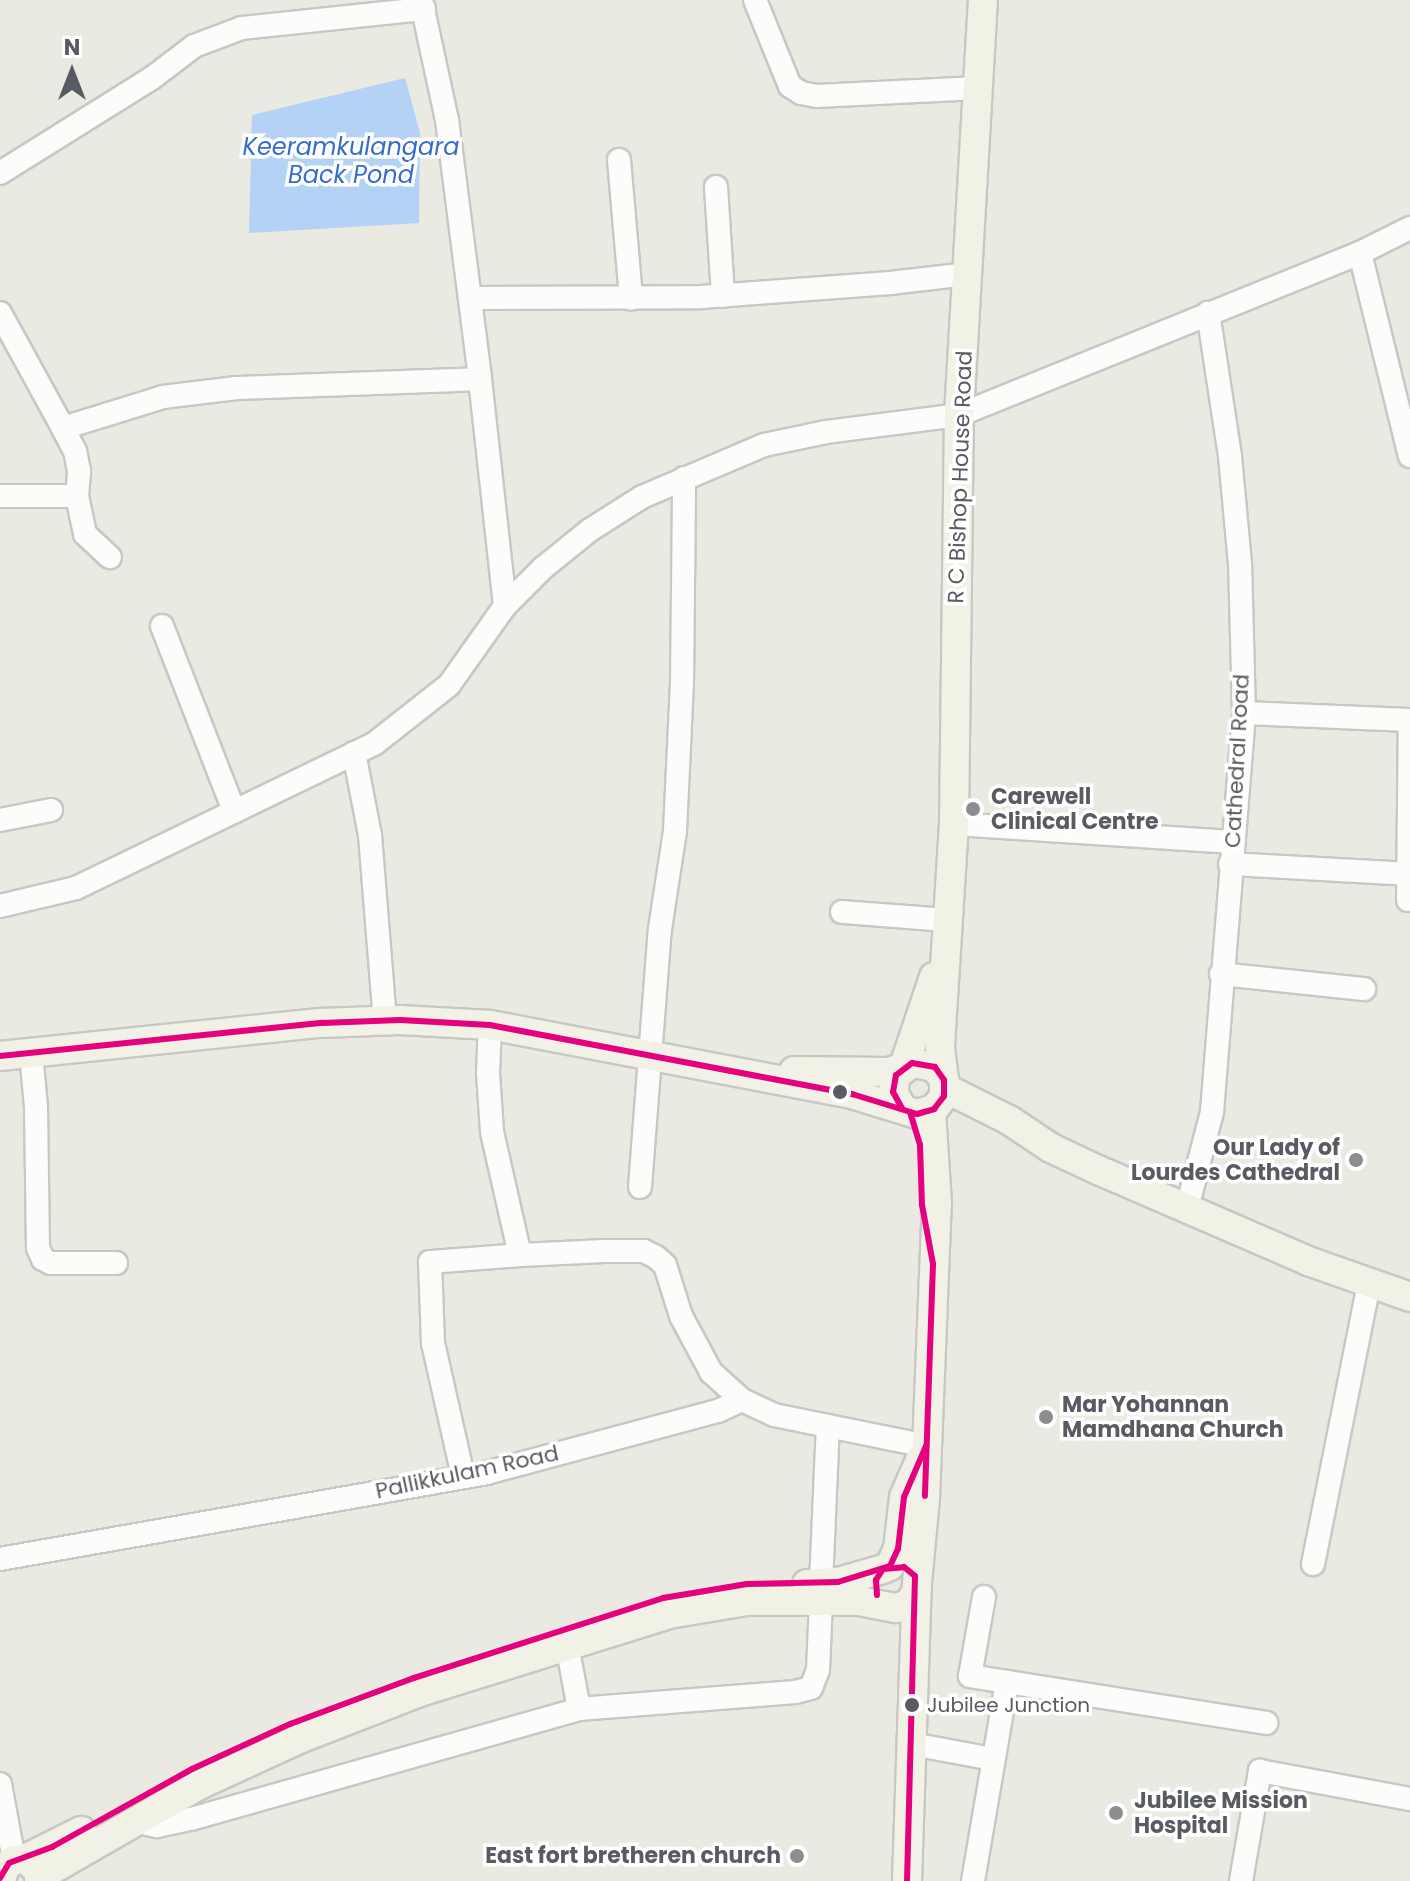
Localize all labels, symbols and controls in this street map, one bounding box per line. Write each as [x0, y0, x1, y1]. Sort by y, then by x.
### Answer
north arrow [32, 32, 112, 112]
text: N [64, 32, 80, 63]
water label: Keeramkulangara Back Pond [243, 133, 459, 189]
street label: R C Bishop House Road [942, 350, 978, 604]
street label: Cathedral Road [1219, 673, 1255, 849]
place label: Carewell Clinical Centre [991, 783, 1159, 834]
marker: Carewell Clinical Centre [962, 798, 984, 820]
unlabelled marker [832, 1084, 848, 1100]
place label: Our Lady of Lourdes Cathedral [1131, 1134, 1340, 1186]
marker: Our Lady of Lourdes Cathedral [1347, 1151, 1365, 1169]
place label: Mar Yohannan Mamdhana Church [1062, 1391, 1284, 1442]
marker: Mar Yohannan Mamdhana Church [1037, 1408, 1055, 1426]
street label: Pallikkulam Road [373, 1440, 561, 1504]
place label: Jubilee Junction [927, 1693, 1090, 1717]
marker: Jubilee Junction [904, 1697, 920, 1713]
place label: Jubilee Mission Hospital [1134, 1787, 1308, 1838]
marker: Jubilee Mission Hospital [1105, 1802, 1127, 1824]
place label: East fort bretheren church [485, 1843, 781, 1869]
marker: East fort bretheren church [788, 1847, 806, 1865]

